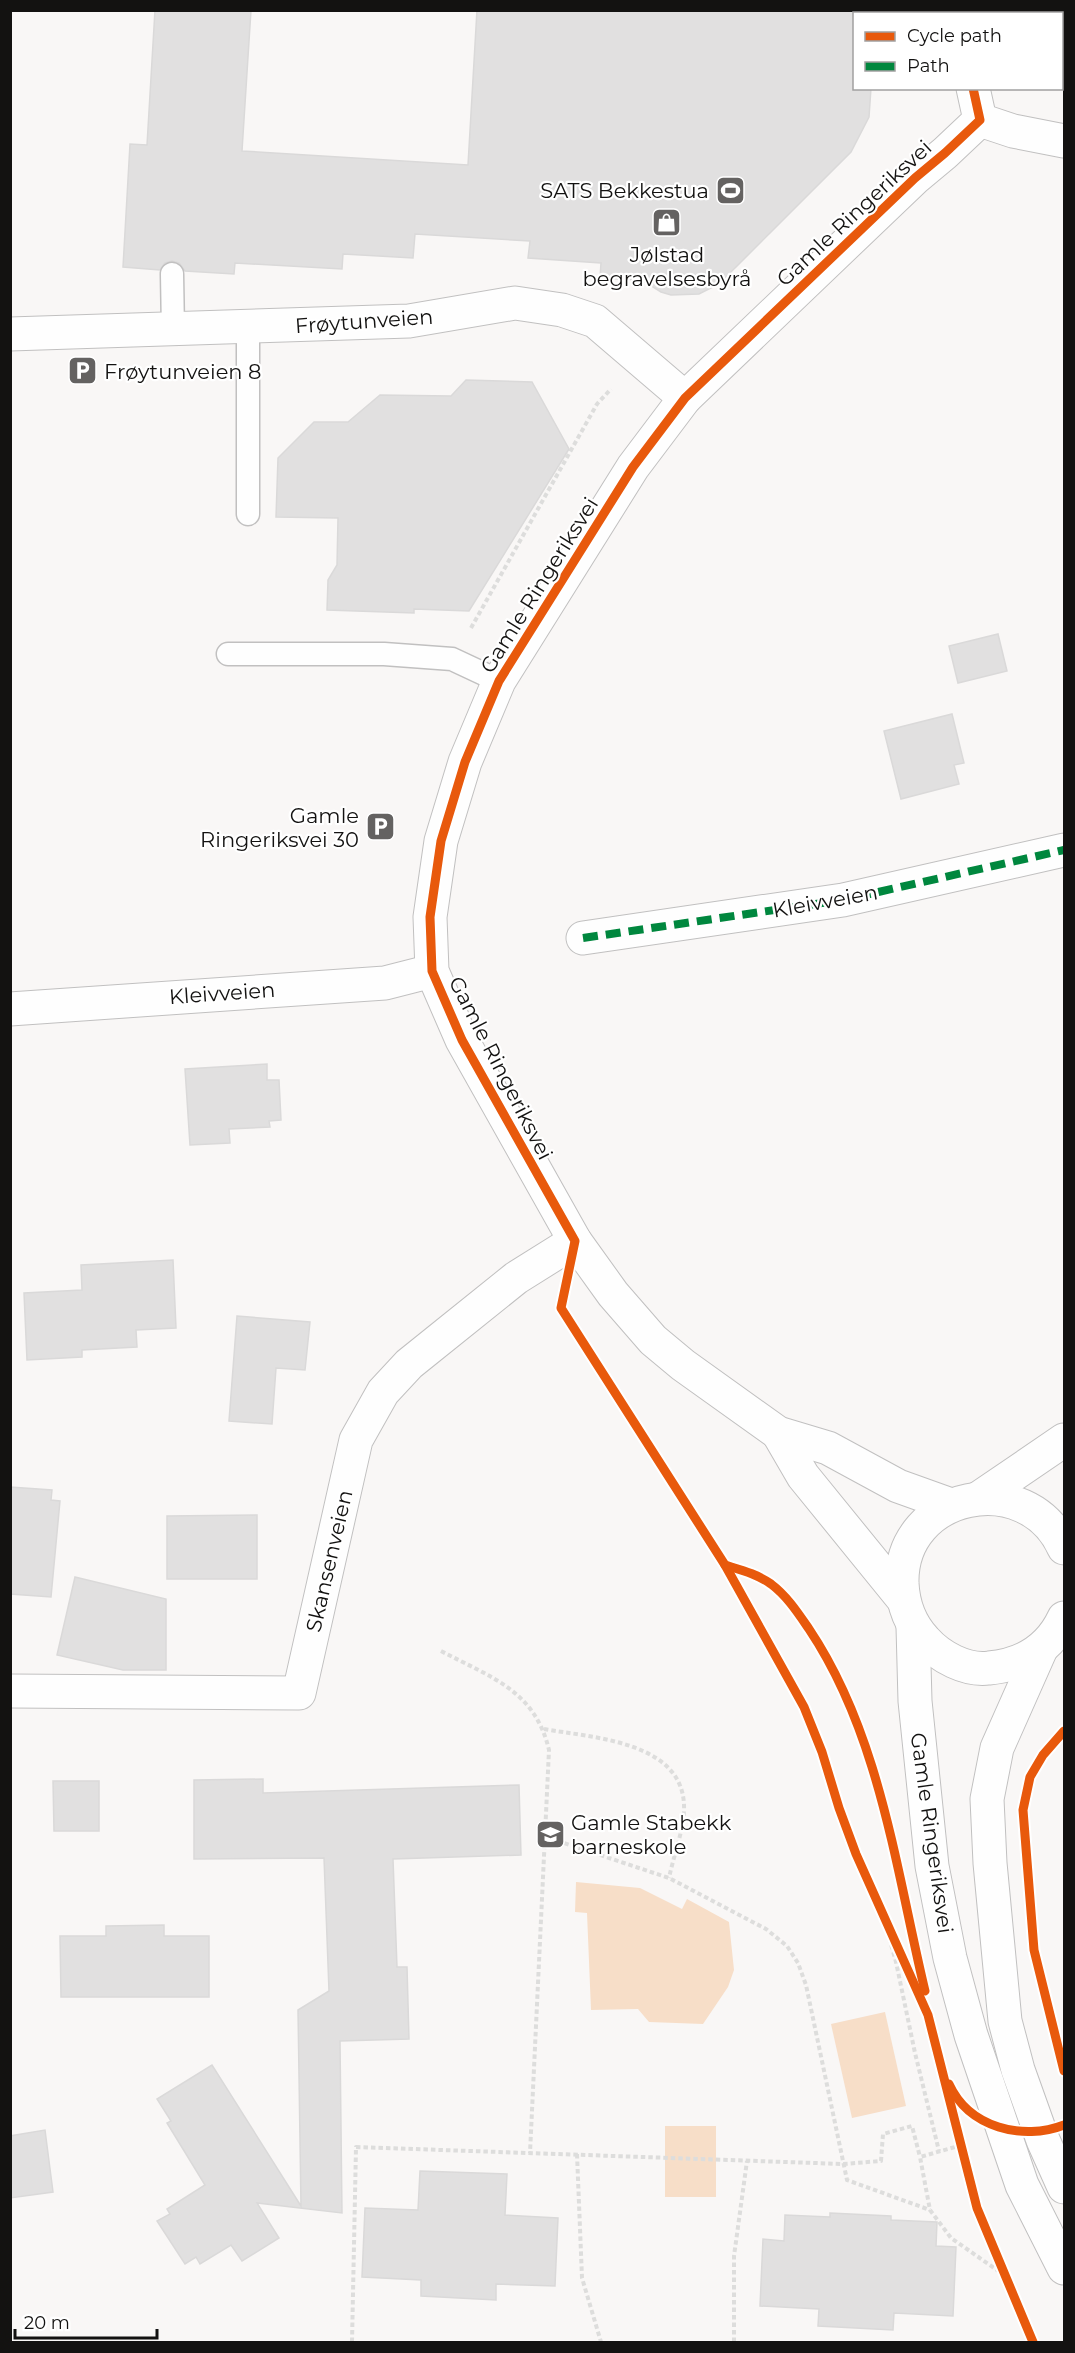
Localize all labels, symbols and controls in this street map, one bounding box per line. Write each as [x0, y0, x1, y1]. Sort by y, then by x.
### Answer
legend [853, 12, 1063, 90]
text: Cycle path [907, 25, 1002, 47]
text: Path [907, 55, 950, 77]
street label: Gamle Ringeriksvei [771, 135, 937, 291]
sports icon: SATS Bekkestua [714, 174, 746, 206]
place label: SATS Bekkestua [540, 178, 709, 203]
shop icon: Jølstad begravelsesbyrå [651, 207, 683, 239]
place label: Jølstad begravelsesbyrå [583, 242, 751, 291]
street label: Frøytunveien [294, 304, 434, 338]
parking icon: Frøytunveien 8 [67, 355, 99, 387]
place label: Frøytunveien 8 [104, 359, 261, 384]
street label: Gamle Ringeriksvei [475, 493, 603, 677]
place label: Gamle Ringeriksvei 30 [200, 803, 359, 852]
parking icon: Gamle Ringeriksvei 30 [364, 811, 396, 843]
street label: Kleivveien [770, 879, 880, 923]
street label: Gamle Ringeriksvei [444, 972, 558, 1164]
street label: Kleivveien [168, 977, 276, 1009]
street label: Skansenveien [301, 1488, 357, 1634]
street label: Gamle Ringeriksvei [906, 1731, 958, 1935]
place label: Gamle Stabekk barneskole [571, 1810, 732, 1859]
school or university icon: Gamle Stabekk barneskole [534, 1818, 566, 1850]
scale bar [15, 2302, 158, 2340]
text: 20 m [24, 2312, 70, 2334]

